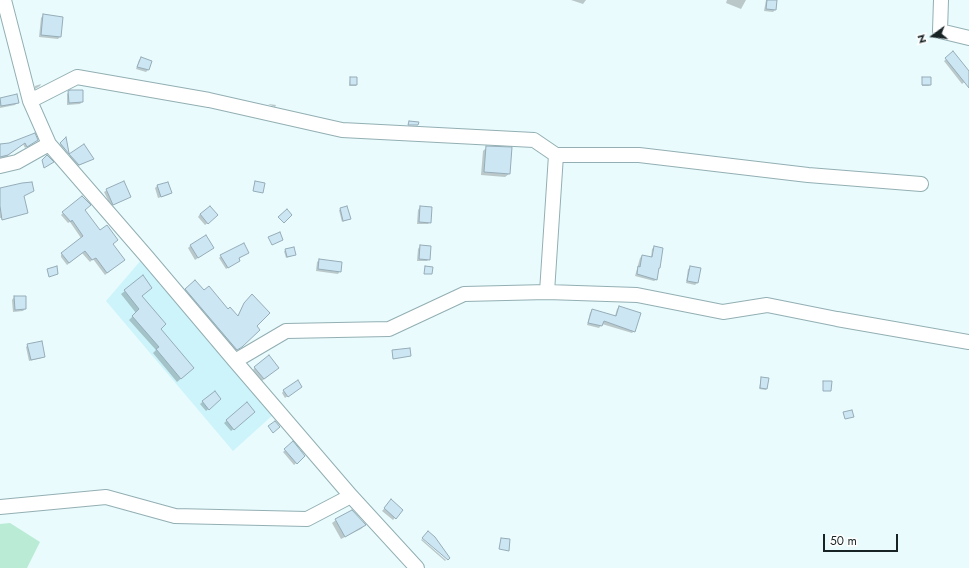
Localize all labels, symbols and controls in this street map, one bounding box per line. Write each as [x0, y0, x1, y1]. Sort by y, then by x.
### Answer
north arrow [913, 16, 953, 56]
text: N [913, 33, 930, 45]
scale bar [825, 526, 900, 552]
text: 50 m [830, 532, 857, 550]

